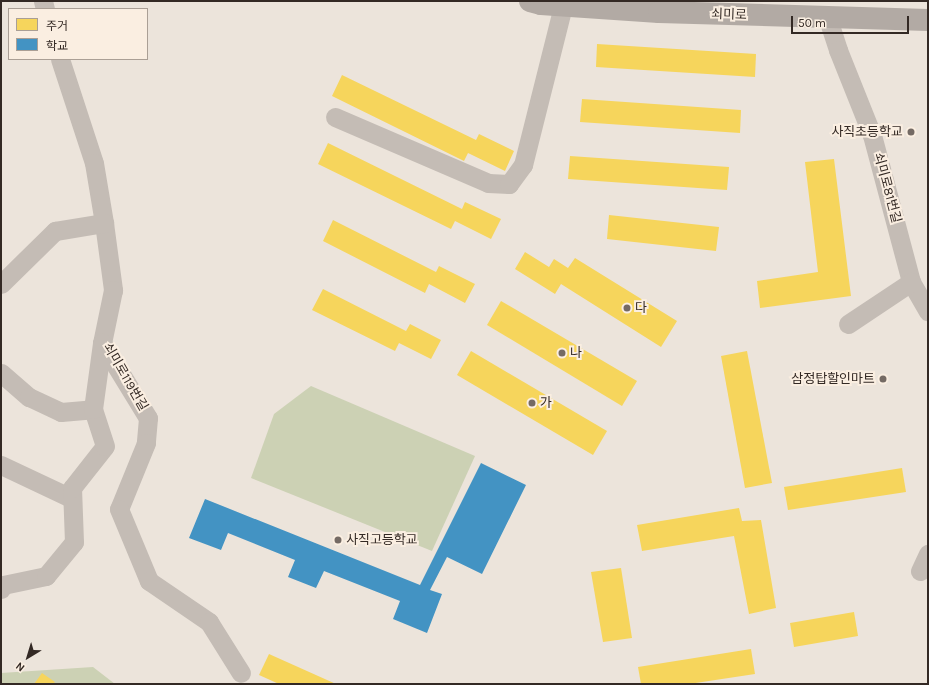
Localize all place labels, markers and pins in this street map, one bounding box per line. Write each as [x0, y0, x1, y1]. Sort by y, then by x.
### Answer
place label: 사직초등학교 [831, 124, 903, 140]
marker: 사직초등학교 [906, 127, 916, 137]
place label: 다 [635, 300, 647, 316]
marker: 다 [622, 303, 632, 313]
place label: 나 [570, 345, 582, 361]
marker: 나 [557, 348, 567, 358]
place label: 삼정탑할인마트 [791, 371, 875, 387]
marker: 삼정탑할인마트 [878, 374, 888, 384]
place label: 가 [540, 395, 552, 411]
marker: 가 [527, 398, 537, 408]
place label: 사직고등학교 [346, 532, 418, 548]
marker: 사직고등학교 [333, 535, 343, 545]

